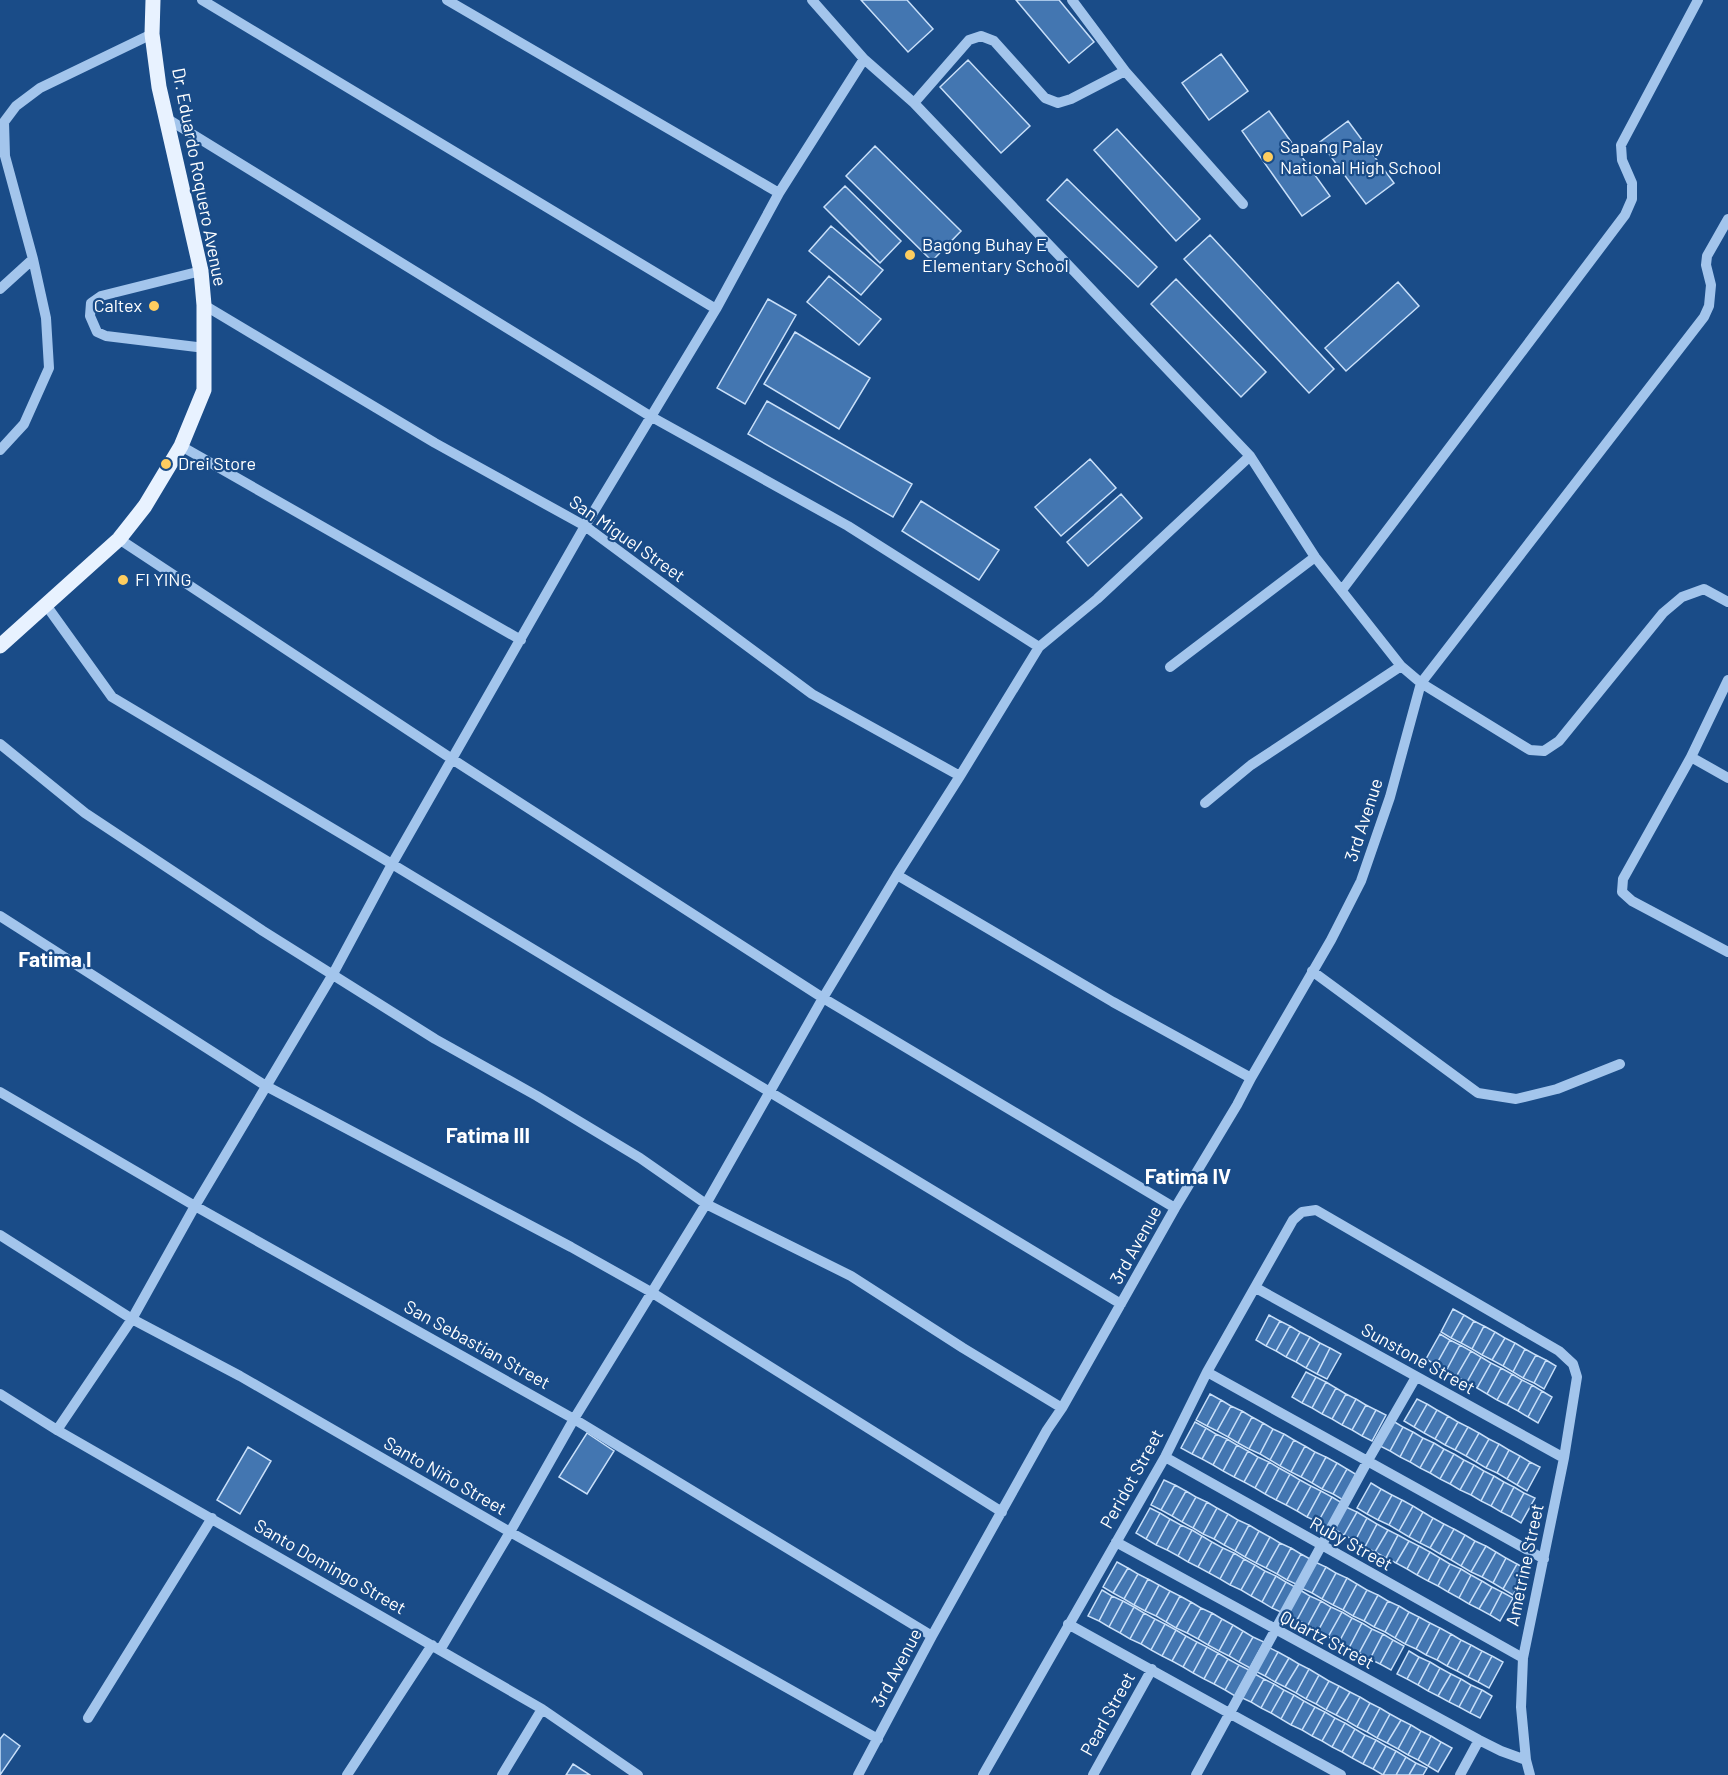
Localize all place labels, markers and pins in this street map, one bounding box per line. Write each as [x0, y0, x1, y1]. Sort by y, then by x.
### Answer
place label: Sapang Palay National High School [1280, 135, 1441, 178]
marker: Sapang Palay National High School [1261, 150, 1275, 164]
place label: Bagong Buhay E Elementary School [922, 233, 1069, 276]
marker: Bagong Buhay E Elementary School [903, 248, 917, 262]
place label: Caltex [94, 294, 142, 316]
marker: Caltex [147, 299, 161, 313]
place label: Drei Store [178, 452, 256, 474]
marker: Drei Store [159, 457, 173, 471]
place label: FI YING [135, 568, 192, 590]
marker: FI YING [116, 573, 130, 587]

